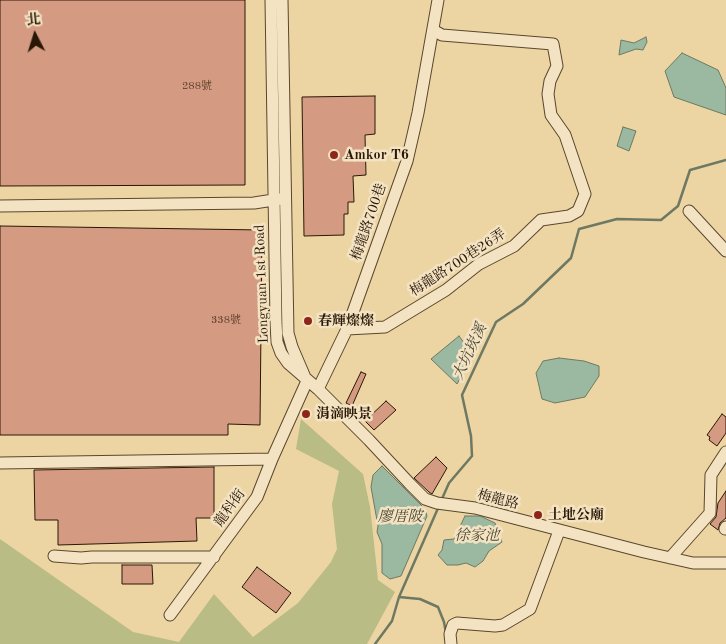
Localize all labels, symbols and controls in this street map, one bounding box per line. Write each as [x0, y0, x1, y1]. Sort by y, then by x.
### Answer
north arrow [10, 10, 60, 60]
text: 北 [26, 12, 41, 28]
house number: 288號 [182, 79, 212, 93]
place label: Amkor T6 [344, 147, 409, 163]
marker: Amkor T6 [328, 149, 340, 161]
street label: 梅龍路700巷 [348, 181, 390, 263]
street label: Longyuan 1st Road [252, 224, 272, 344]
street label: 梅龍路700巷26弄 [407, 226, 509, 300]
house number: 338號 [211, 313, 241, 327]
place label: 春輝燦燦 [318, 313, 374, 329]
marker: 春輝燦燦 [302, 315, 314, 327]
water label: 大坑崁溪 [449, 321, 491, 383]
place label: 涓滴映景 [316, 406, 372, 422]
marker: 涓滴映景 [300, 408, 312, 420]
street label: 龍科街 [211, 486, 249, 530]
street label: 梅龍路 [476, 487, 520, 513]
place label: 土地公廟 [548, 507, 604, 523]
water label: 廖厝陂 [378, 508, 422, 526]
marker: 土地公廟 [532, 509, 544, 521]
water label: 徐家池 [455, 527, 499, 545]

